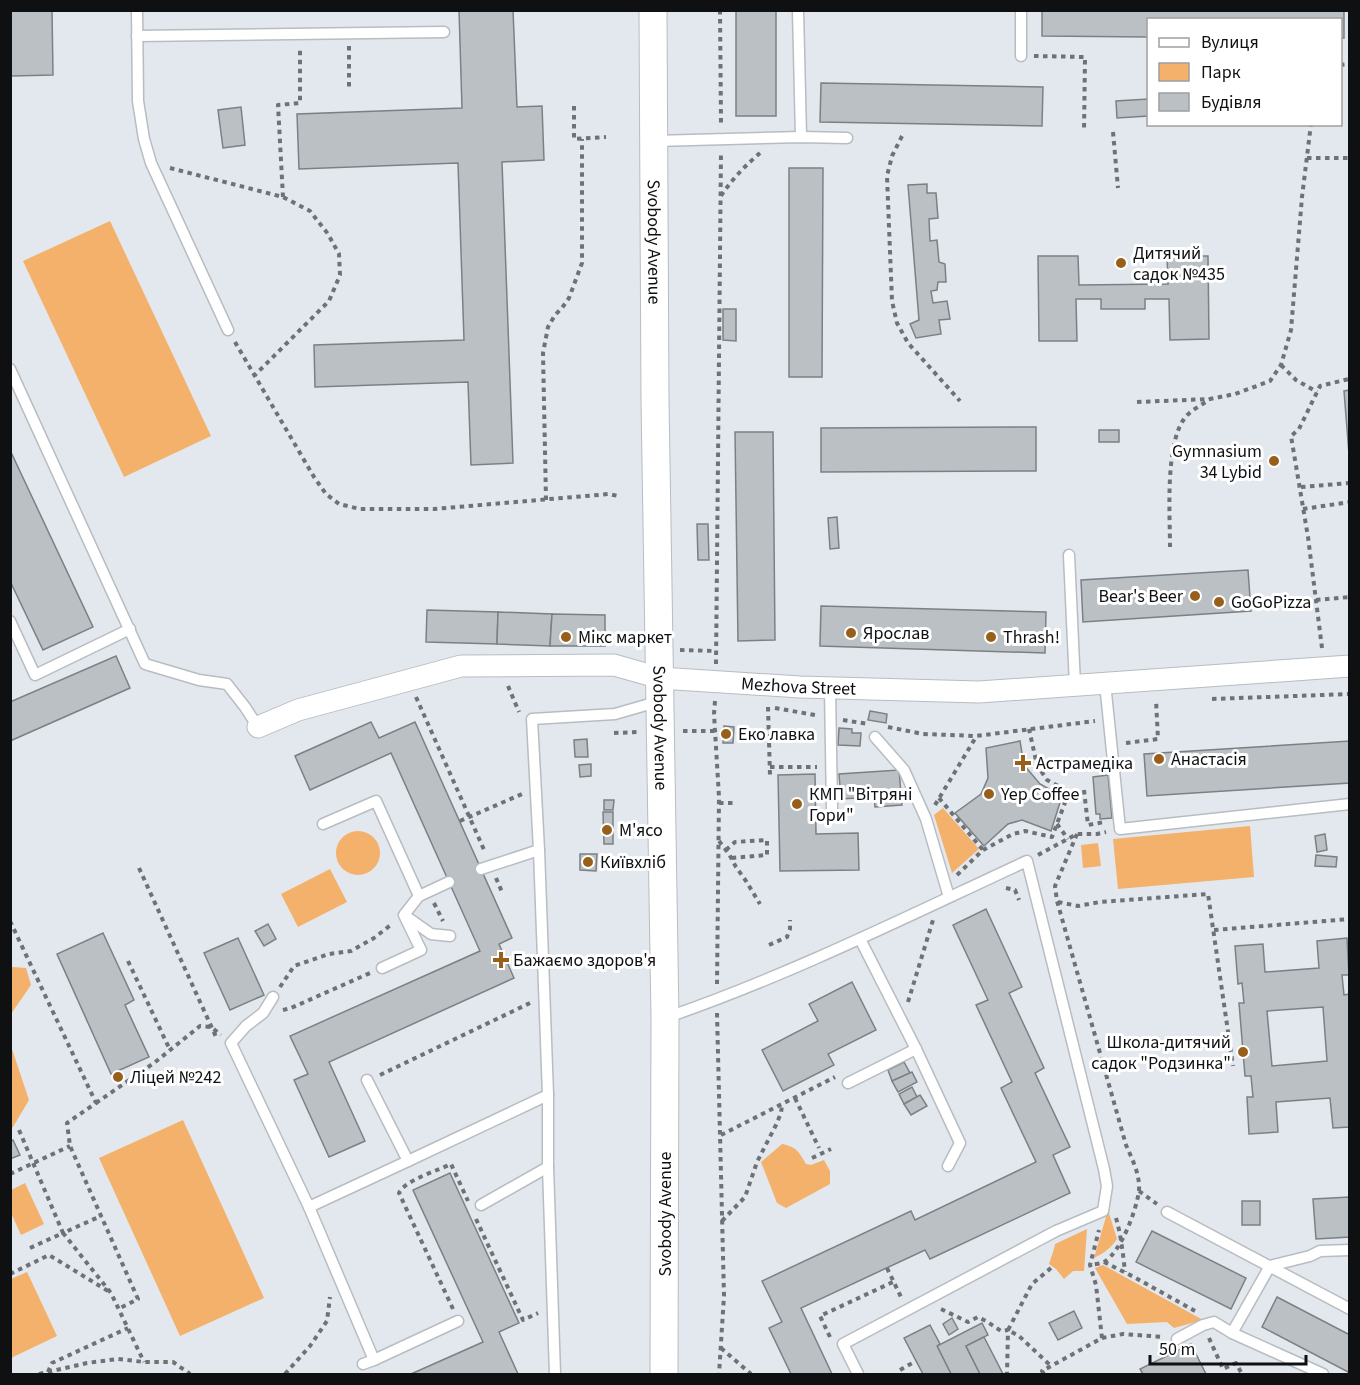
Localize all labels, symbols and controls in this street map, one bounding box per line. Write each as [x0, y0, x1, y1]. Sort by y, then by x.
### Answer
legend [1147, 18, 1342, 126]
text: Вулиця [1201, 30, 1259, 55]
text: Парк [1201, 60, 1241, 85]
text: Будівля [1201, 90, 1261, 115]
street label: Svobody Avenue [641, 179, 667, 305]
place label: Дитячий садок №435 [1133, 241, 1225, 287]
marker: Дитячий садок №435 [1114, 256, 1128, 270]
place label: Gymnasium 34 Lybid [1172, 439, 1262, 485]
marker: Gymnasium 34 Lybid [1267, 454, 1281, 468]
place label: Bear's Beer [1098, 584, 1184, 609]
marker: Bear's Beer [1188, 589, 1202, 603]
place label: GoGoPizza [1231, 590, 1311, 615]
marker: GoGoPizza [1212, 595, 1226, 609]
place label: Ярослав [863, 621, 929, 646]
place label: Мікс маркет [578, 625, 672, 650]
place label: Thrash! [1003, 625, 1060, 650]
marker: Ярослав [844, 626, 858, 640]
marker: Мікс маркет [559, 630, 573, 644]
marker: Thrash! [984, 630, 998, 644]
street label: Svobody Avenue [647, 665, 674, 791]
street label: Mezhova Street [740, 671, 856, 701]
place label: Еко лавка [738, 722, 815, 747]
marker: Еко лавка [719, 727, 733, 741]
place label: Анастасія [1171, 747, 1247, 772]
place label: Астрамедіка [1036, 751, 1133, 776]
marker: Анастасія [1152, 752, 1166, 766]
marker: Астрамедіка [1014, 754, 1032, 772]
place label: КМП "Вітряні Гори" [809, 782, 912, 828]
place label: Yep Coffee [1000, 782, 1079, 807]
marker: Yep Coffee [982, 787, 996, 801]
marker: КМП "Вітряні Гори" [790, 797, 804, 811]
place label: М'ясо [619, 818, 663, 843]
marker: М'ясо [600, 823, 614, 837]
place label: Київхліб [600, 850, 666, 875]
marker: Київхліб [581, 855, 595, 869]
place label: Бажаємо здоров'я [513, 948, 656, 973]
marker: Бажаємо здоров'я [494, 953, 508, 967]
place label: Школа-дитячий садок "Родзинка" [1091, 1030, 1231, 1076]
marker: Школа-дитячий садок "Родзинка" [1236, 1045, 1250, 1059]
place label: Ліцей №242 [130, 1065, 221, 1090]
marker: Ліцей №242 [111, 1070, 125, 1084]
street label: Svobody Avenue [653, 1151, 678, 1276]
scale bar [1150, 1328, 1306, 1366]
text: 50 m [1159, 1337, 1195, 1362]

